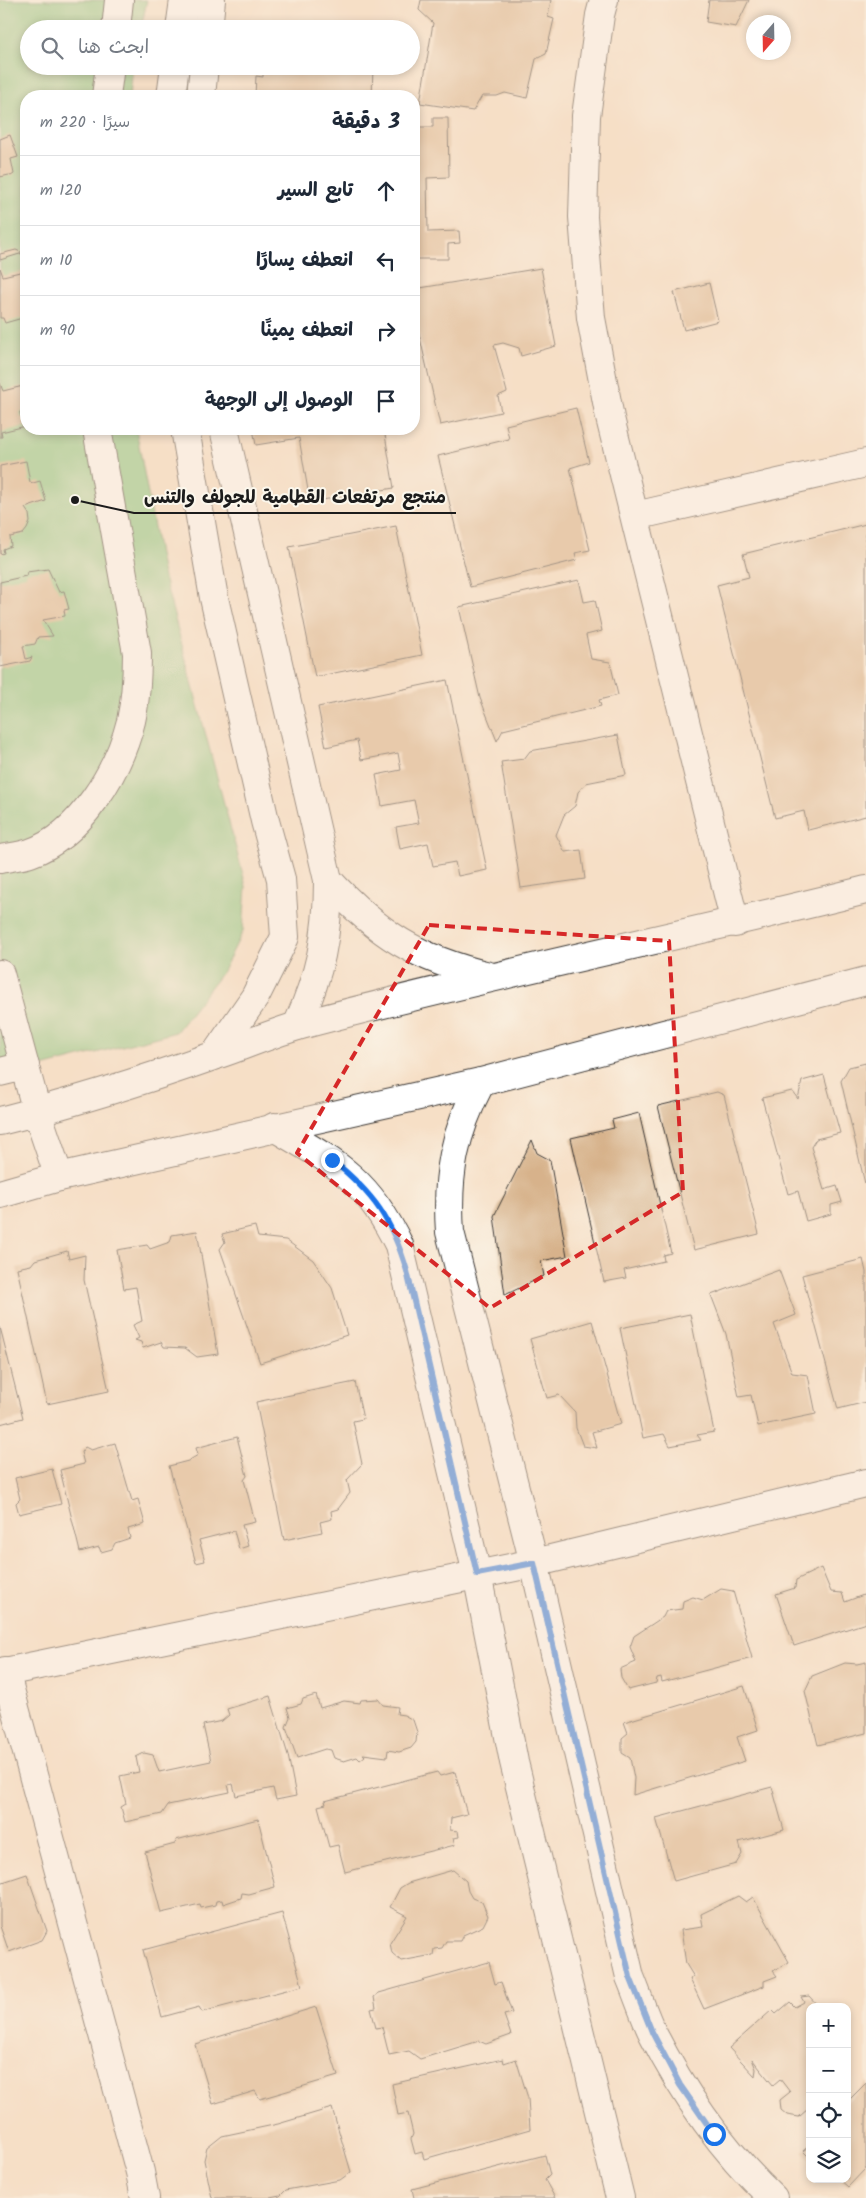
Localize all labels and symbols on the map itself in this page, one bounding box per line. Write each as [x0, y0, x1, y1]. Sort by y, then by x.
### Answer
north arrow [746, 15, 791, 60]
callout: منتجع مرتفعات القطامية للجولف والتنس [134, 480, 456, 513]
text: منتجع مرتفعات القطامية للجولف والتنس [144, 484, 446, 513]
route end [321, 1149, 344, 1172]
route start [703, 2123, 726, 2146]

